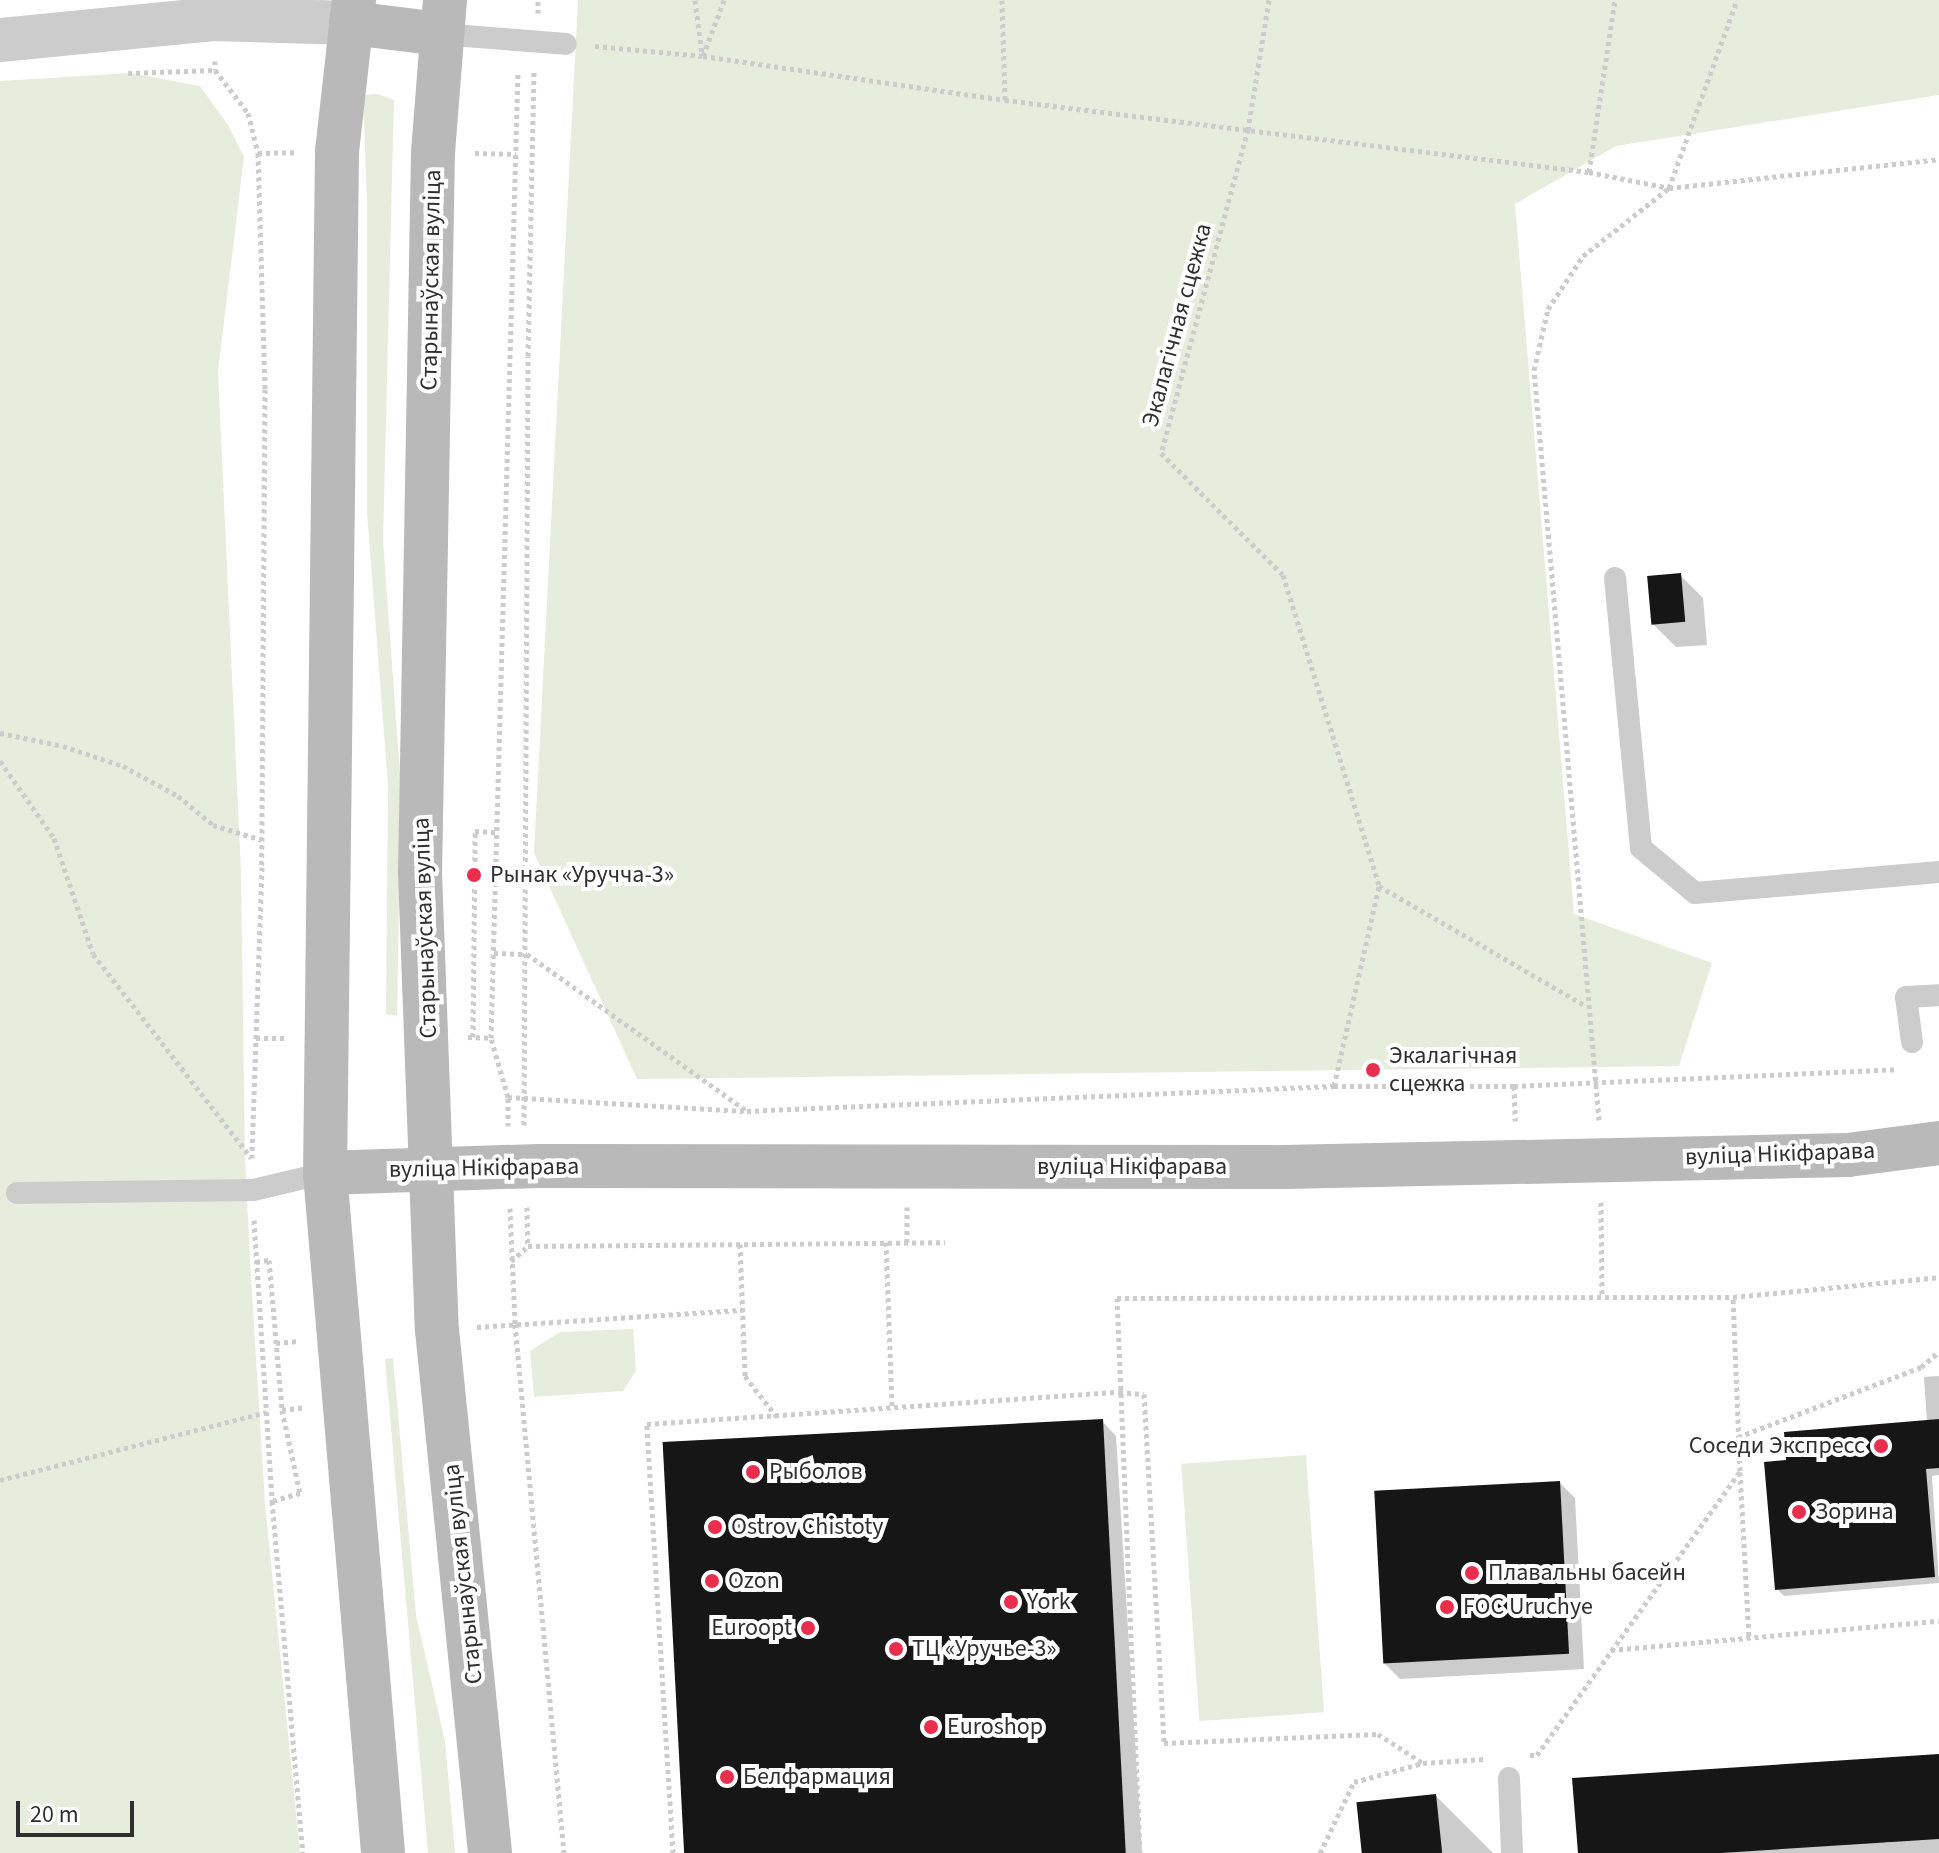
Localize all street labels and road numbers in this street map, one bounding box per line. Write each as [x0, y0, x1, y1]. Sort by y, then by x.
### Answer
street label: Старынаўская вуліца [415, 169, 447, 391]
street label: Экалагічная сцежка [1136, 220, 1218, 430]
street label: Старынаўская вуліца [407, 817, 443, 1039]
street label: вуліца Нікіфарава [1684, 1136, 1876, 1172]
street label: вуліца Нікіфарава [389, 1152, 579, 1184]
street label: вуліца Нікіфарава [1037, 1153, 1227, 1181]
street label: Старынаўская вуліца [437, 1463, 489, 1685]

